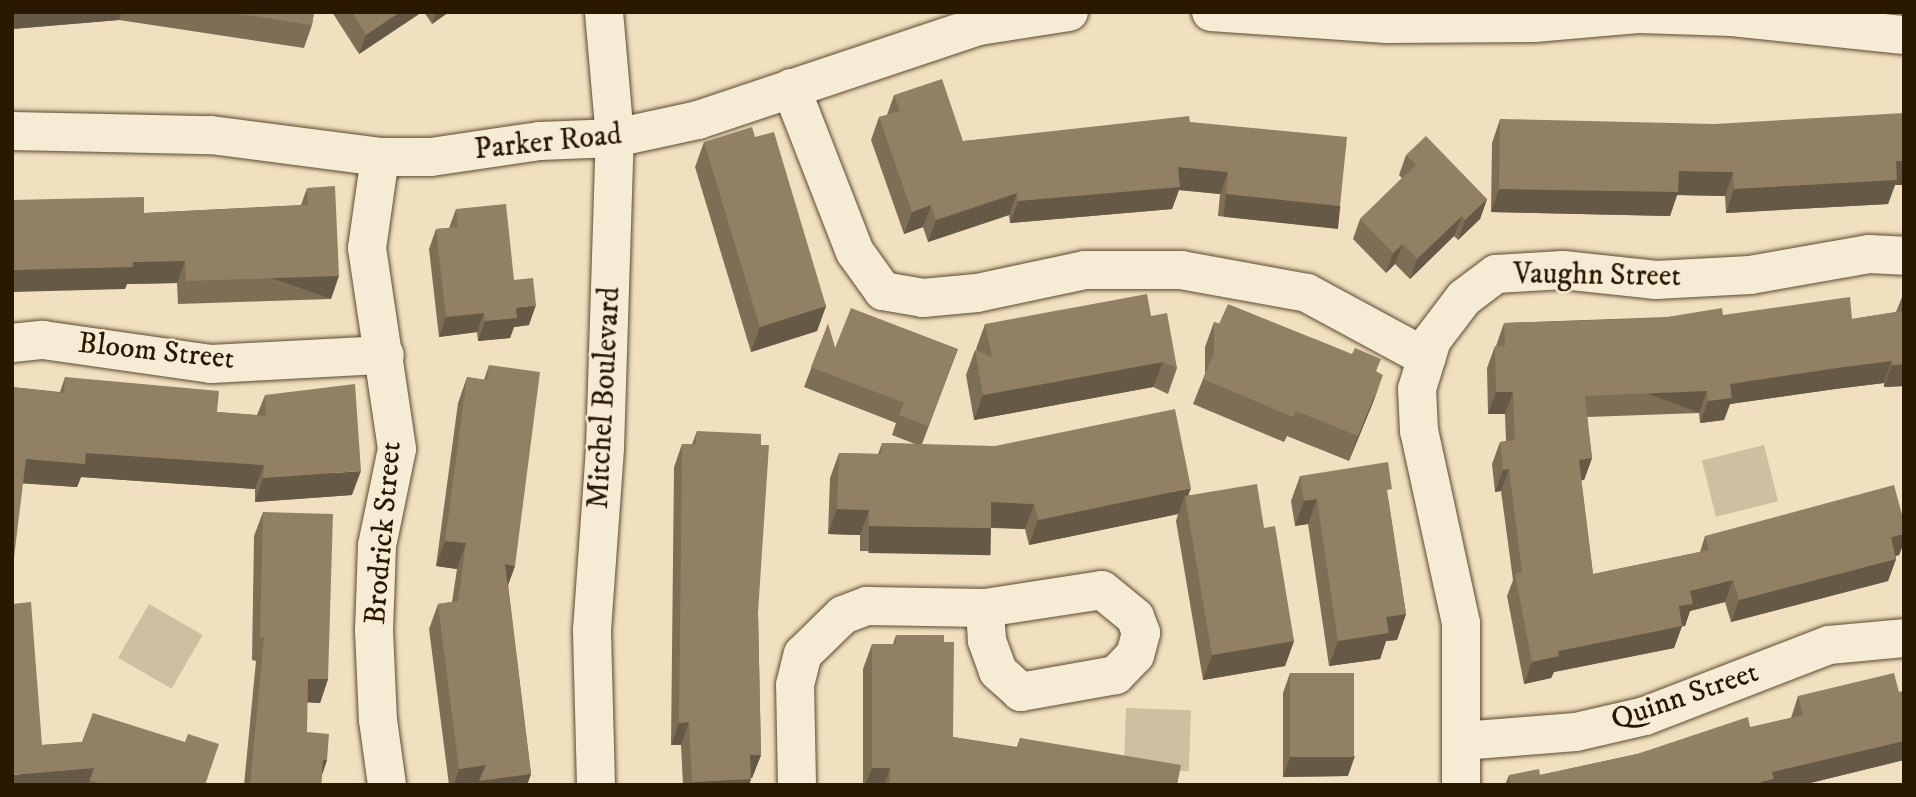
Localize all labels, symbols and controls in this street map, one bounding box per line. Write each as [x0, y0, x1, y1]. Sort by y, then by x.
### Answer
street label: Parker Road [473, 117, 623, 169]
street label: Vaughn Street [1513, 257, 1681, 295]
street label: Mitchel Boulevard [581, 286, 629, 510]
street label: Bloom Street [76, 326, 236, 378]
street label: Brodrick Street [358, 440, 410, 626]
street label: Quinn Street [1607, 655, 1763, 739]

